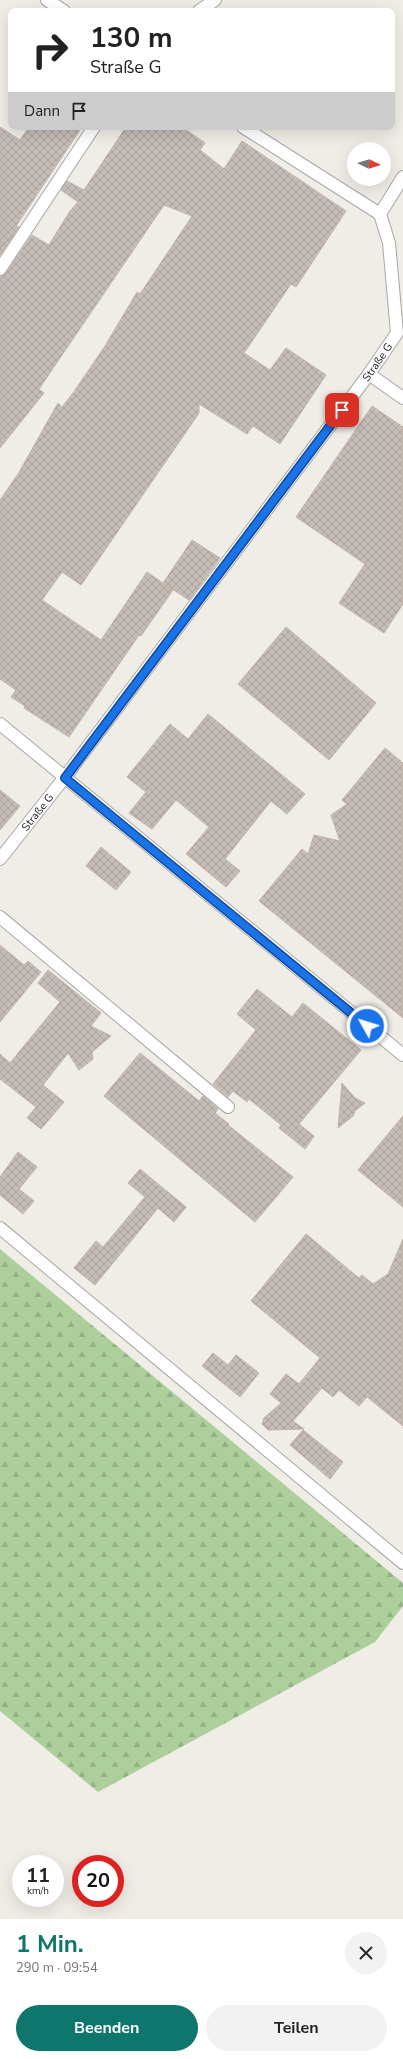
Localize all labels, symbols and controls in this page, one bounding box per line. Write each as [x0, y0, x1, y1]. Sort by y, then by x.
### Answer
text: 130 m [90, 19, 173, 57]
icon: right [24, 24, 76, 76]
text: Straße G [90, 55, 162, 79]
icon: arrive [68, 100, 90, 122]
text: Dann [24, 101, 60, 121]
north arrow [347, 142, 391, 186]
map controls [347, 142, 391, 186]
street label: Straße G [359, 340, 396, 384]
pin [325, 393, 359, 427]
icon: arrive [331, 399, 353, 421]
street label: Straße G [18, 790, 57, 834]
position arrow [346, 1005, 388, 1047]
speed limit sign: 20 [72, 1855, 124, 1907]
text: 11 [26, 1862, 50, 1889]
text: km/h [27, 1884, 49, 1898]
text: 1 Min. [16, 1928, 84, 1960]
button: close [345, 1932, 387, 1974]
text: 290 m · 09:54 [16, 1959, 98, 1977]
button: Beenden [16, 2005, 198, 2051]
button: Teilen [206, 2005, 387, 2051]

